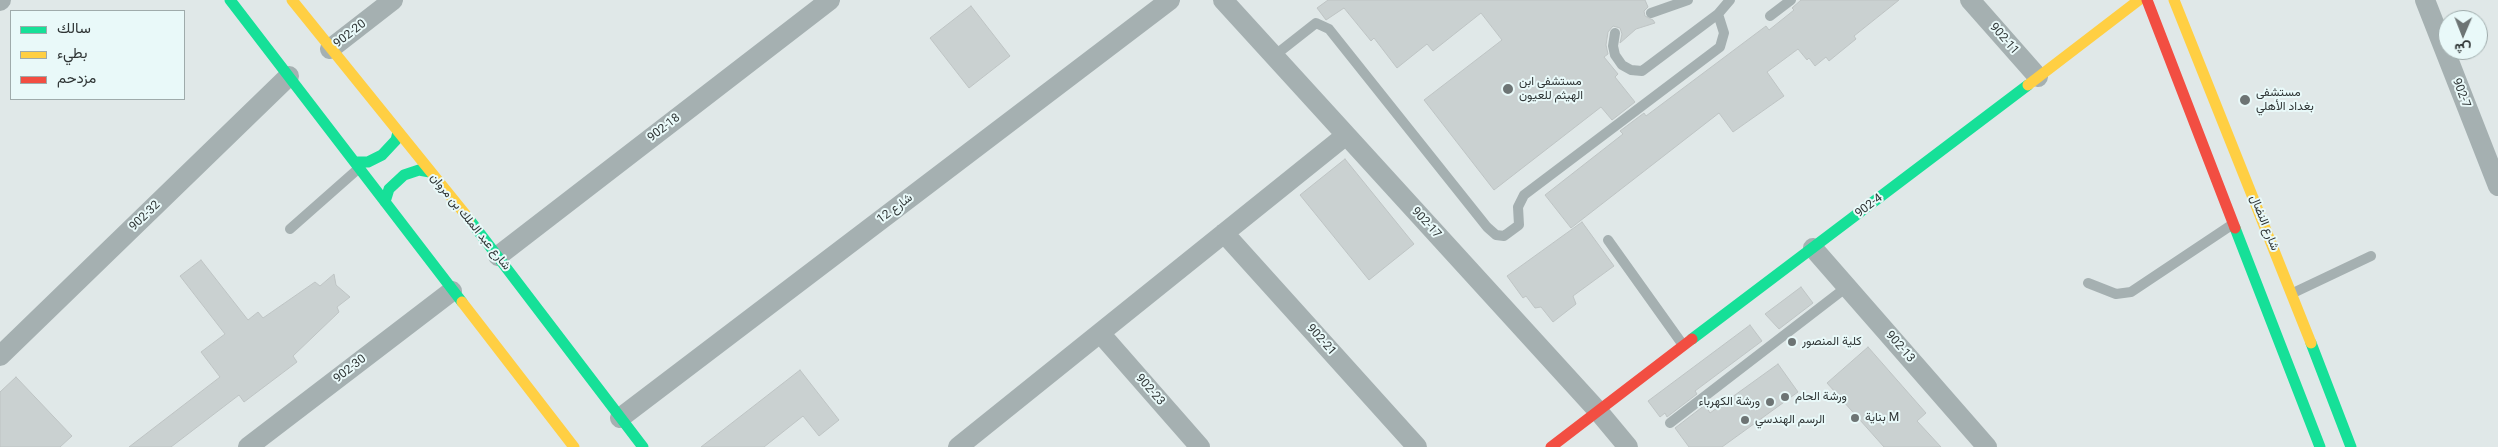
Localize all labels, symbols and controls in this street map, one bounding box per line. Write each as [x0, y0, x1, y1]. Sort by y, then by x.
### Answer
legend [10, 10, 185, 100]
north arrow [2438, 10, 2488, 60]
street label: 902-20 [331, 17, 369, 51]
text: سالك [57, 19, 91, 37]
street label: 902-11 [1986, 20, 2022, 58]
text: ش [2454, 41, 2471, 57]
text: بطيء [57, 44, 87, 62]
text: مزدحم [57, 69, 96, 87]
place label: مستشفى ابن الهيثم للعيون [1519, 75, 1583, 103]
street label: 902-7 [2449, 76, 2473, 110]
marker: مستشفى ابن الهيثم للعيون [1501, 82, 1515, 96]
place label: مستشفى بغداد الأهلي [2256, 86, 2314, 114]
marker: مستشفى بغداد الأهلي [2238, 93, 2252, 107]
street label: 902-18 [645, 111, 683, 145]
street label: شارع عبد الملك بن مروان [427, 171, 513, 273]
street label: شارع 12 [874, 191, 916, 227]
street label: 902-4 [1853, 191, 1885, 221]
street label: شارع النضال [2246, 193, 2282, 253]
street label: 902-32 [127, 198, 163, 234]
street label: 902-17 [1408, 205, 1444, 241]
street label: 902-21 [1303, 321, 1339, 359]
street label: 902-13 [1882, 328, 1918, 366]
place label: كلية المنصور [1802, 335, 1862, 349]
marker: كلية المنصور [1786, 336, 1798, 348]
street label: 902-30 [331, 352, 369, 386]
street label: 902-23 [1132, 371, 1168, 409]
place label: ورشة الحام [1795, 390, 1847, 404]
marker: ورشة الحام [1779, 391, 1791, 403]
place label: ورشة الكهرباء [1699, 395, 1760, 409]
marker: ورشة الكهرباء [1764, 396, 1776, 408]
place label: بناية M [1865, 411, 1899, 425]
marker: بناية M [1849, 412, 1861, 424]
place label: الرسم الهندسي [1755, 413, 1825, 427]
marker: الرسم الهندسي [1739, 414, 1751, 426]

